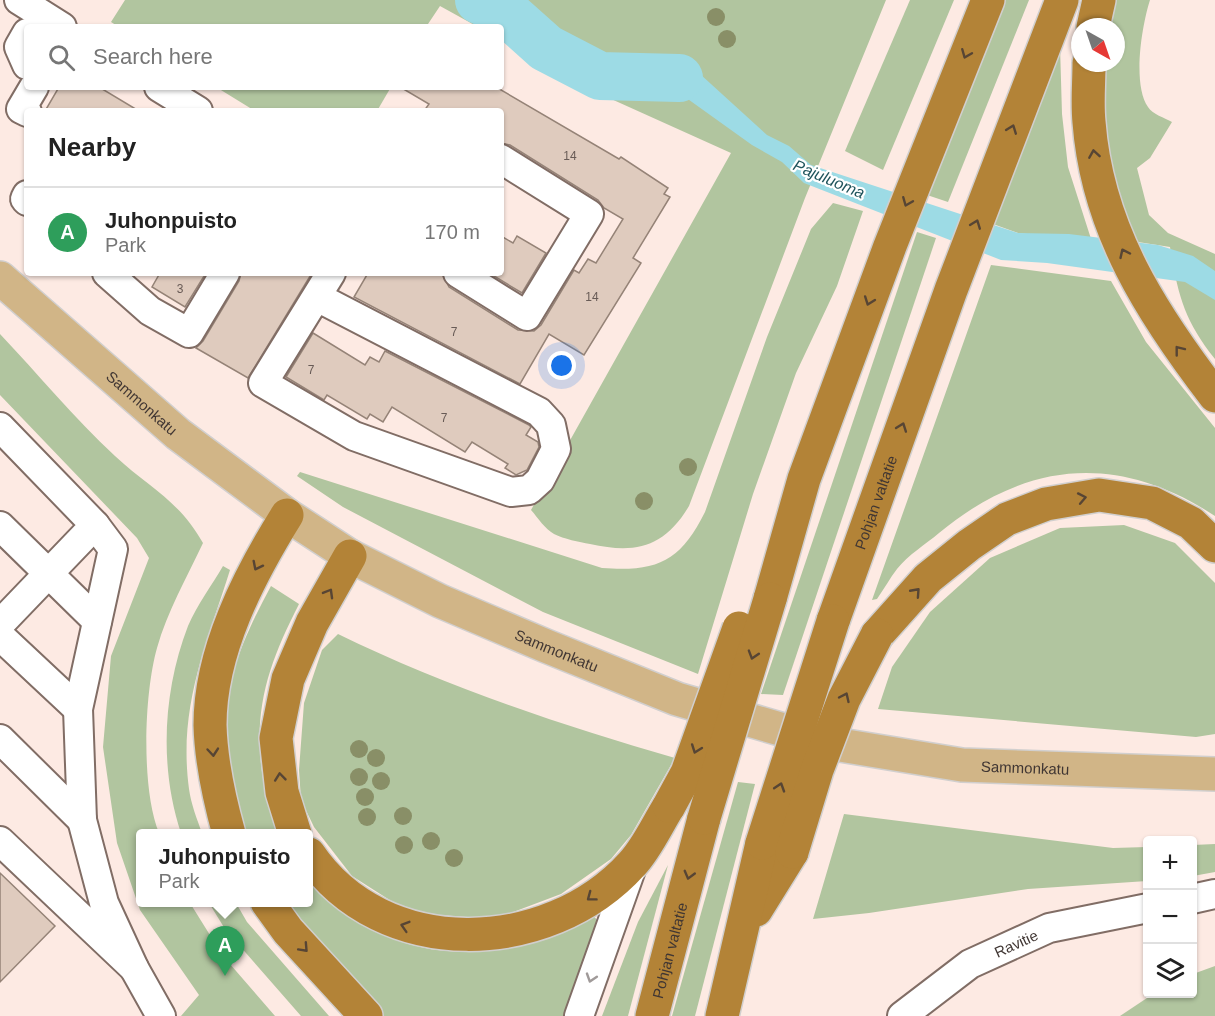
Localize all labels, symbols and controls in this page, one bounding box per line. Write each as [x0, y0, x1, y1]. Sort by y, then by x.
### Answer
north arrow [1071, 18, 1125, 72]
search box [24, 24, 504, 90]
icon: search [45, 41, 78, 74]
text: Search here [93, 44, 213, 69]
one-way arrow [961, 48, 973, 59]
one-way arrow [1005, 124, 1017, 135]
text: Nearby [48, 132, 136, 162]
house number: 14 [563, 149, 577, 163]
one-way arrow [1088, 149, 1100, 158]
water label: Pajuluoma [791, 156, 867, 202]
one-way arrow [902, 196, 914, 207]
text: Juhonpuisto [105, 208, 237, 233]
one-way arrow [969, 219, 981, 230]
text: A [60, 221, 75, 243]
text: 170 m [424, 221, 480, 243]
text: Park [105, 234, 146, 256]
one-way arrow [1119, 249, 1131, 260]
house number: 3 [177, 282, 184, 296]
house number: 14 [585, 290, 599, 304]
one-way arrow [864, 295, 877, 305]
house number: 7 [451, 325, 458, 339]
one-way arrow [1176, 345, 1187, 356]
your location [547, 351, 576, 380]
house number: 7 [308, 363, 315, 377]
street label: Sammonkatu [103, 367, 181, 438]
house number: 7 [441, 411, 448, 425]
one-way arrow [895, 422, 908, 433]
street label: Pohjan valtatie [851, 453, 900, 552]
one-way arrow [1076, 492, 1086, 505]
one-way arrow [253, 559, 264, 570]
one-way arrow [909, 588, 920, 599]
one-way arrow [322, 589, 333, 599]
street label: Sammonkatu [513, 625, 601, 675]
one-way arrow [748, 649, 760, 660]
one-way arrow [838, 693, 850, 704]
one-way arrow [691, 743, 704, 754]
one-way arrow [206, 748, 219, 757]
street label: Sammonkatu [981, 757, 1070, 777]
one-way arrow [274, 773, 287, 782]
one-way arrow [773, 782, 785, 793]
popup [136, 829, 313, 907]
map controls [1143, 836, 1197, 998]
button: + [1143, 836, 1197, 890]
text: Juhonpuisto [159, 844, 290, 869]
text: Park [159, 870, 200, 892]
one-way arrow [684, 870, 697, 880]
one-way arrow [587, 890, 598, 901]
button: − [1143, 890, 1197, 944]
street label: Pohjan valtatie [649, 900, 690, 1000]
one-way arrow [400, 921, 411, 933]
pin: A [206, 926, 244, 976]
street label: Ravitie [991, 926, 1040, 960]
one-way arrow [296, 941, 307, 952]
button: layers [1143, 944, 1197, 998]
one-way arrow [586, 972, 599, 983]

